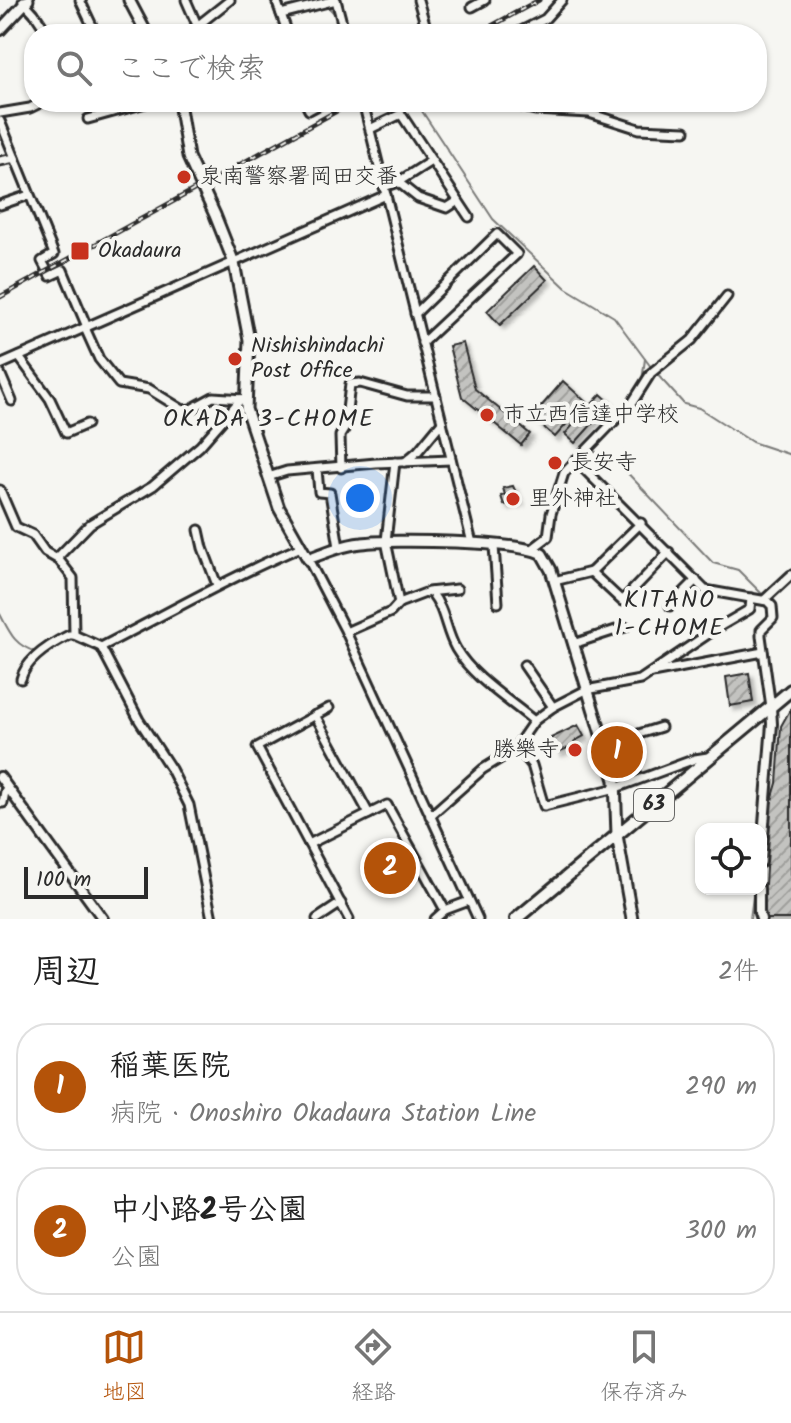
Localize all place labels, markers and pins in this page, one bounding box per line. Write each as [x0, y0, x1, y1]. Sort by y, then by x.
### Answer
place label: 泉南警察署岡田交番 [200, 160, 398, 195]
marker: 泉南警察署岡田交番 [175, 168, 193, 186]
place label: Okadaura [98, 234, 182, 269]
marker: Okadaura [69, 240, 91, 262]
place label: Nishishindachi Post Office [251, 329, 385, 389]
marker: Nishishindachi Post Office [226, 350, 244, 368]
place label: 市立西信達中学校 [503, 398, 679, 433]
marker: 市立西信達中学校 [478, 406, 496, 424]
place label: 長安寺 [571, 446, 637, 481]
marker: 長安寺 [546, 454, 564, 472]
place label: 里外神社 [529, 482, 617, 517]
marker: 里外神社 [504, 490, 522, 508]
pin: 1 [591, 722, 643, 782]
place label: 勝樂寺 [493, 733, 559, 768]
marker: 勝樂寺 [566, 741, 584, 759]
pin: 2 [364, 838, 416, 898]

